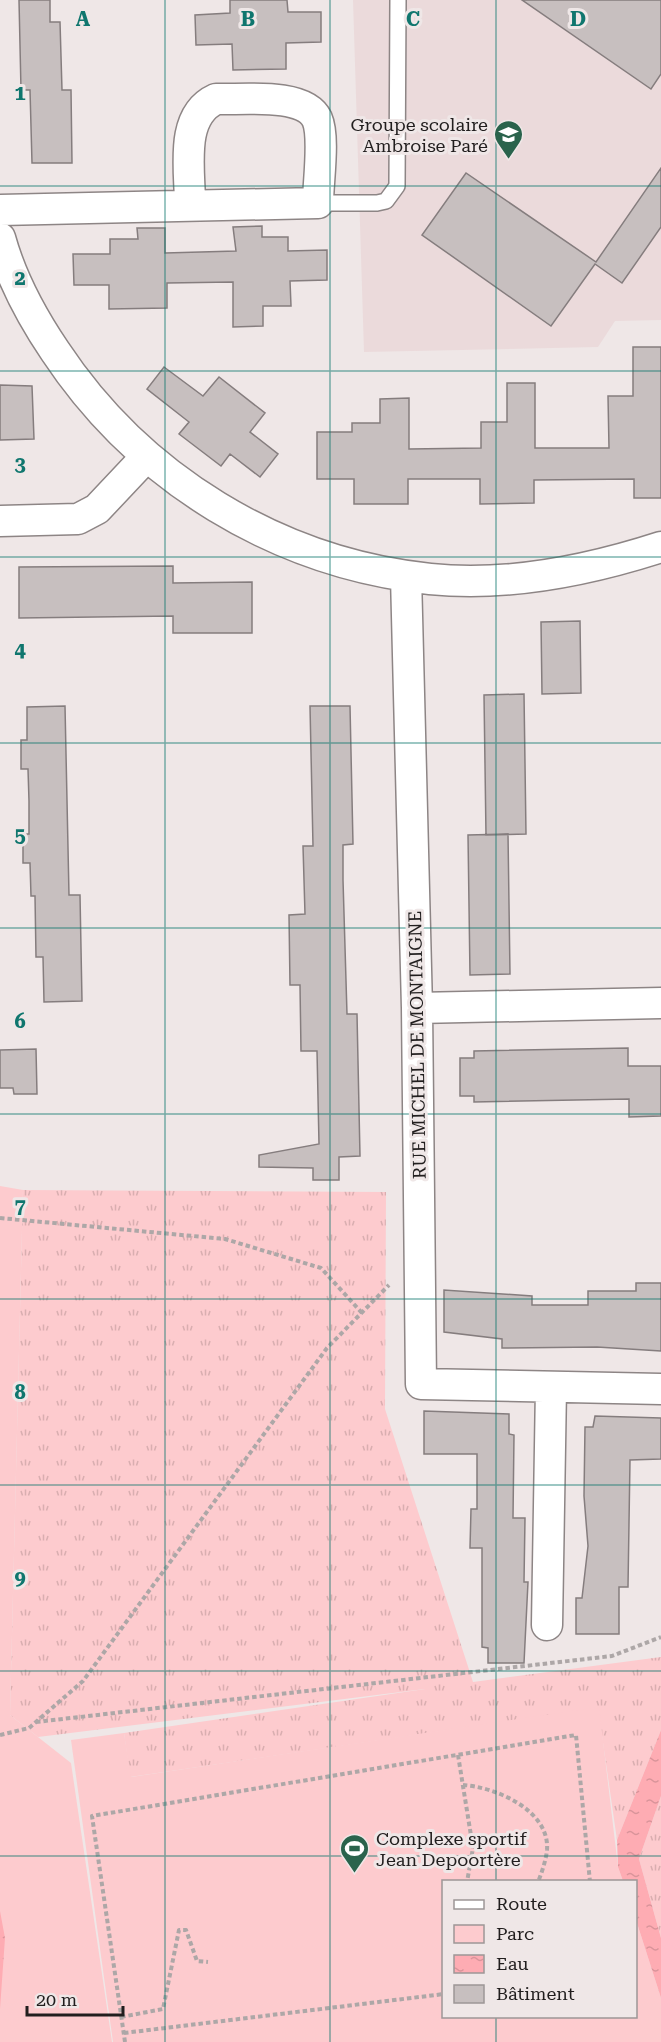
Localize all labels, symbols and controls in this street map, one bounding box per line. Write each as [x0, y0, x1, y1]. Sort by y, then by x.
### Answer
text: A [76, 7, 91, 31]
text: B [241, 7, 255, 31]
text: C [406, 7, 420, 31]
text: D [570, 7, 586, 31]
text: 1 [14, 81, 26, 105]
place label: Groupe scolaire Ambroise Paré [350, 114, 488, 156]
school or university icon: Groupe scolaire Ambroise Paré [493, 118, 525, 160]
text: 2 [14, 266, 26, 290]
text: 3 [14, 452, 26, 476]
text: 4 [14, 638, 26, 662]
text: 5 [14, 823, 26, 847]
street label: RUE MICHEL DE MONTAIGNE [404, 911, 430, 1179]
text: 6 [14, 1009, 26, 1033]
text: 7 [14, 1194, 26, 1218]
text: 8 [14, 1380, 26, 1404]
text: 9 [14, 1566, 26, 1590]
place label: Complexe sportif Jean Depoortère [376, 1828, 527, 1870]
sports icon: Complexe sportif Jean Depoortère [339, 1832, 371, 1874]
legend [442, 1880, 637, 2018]
text: Route [496, 1893, 547, 1914]
text: Parc [496, 1923, 534, 1944]
text: Eau [496, 1953, 529, 1974]
scale bar [27, 1979, 123, 2017]
text: Bâtiment [496, 1983, 575, 2004]
text: 20 m [36, 1989, 77, 2010]

